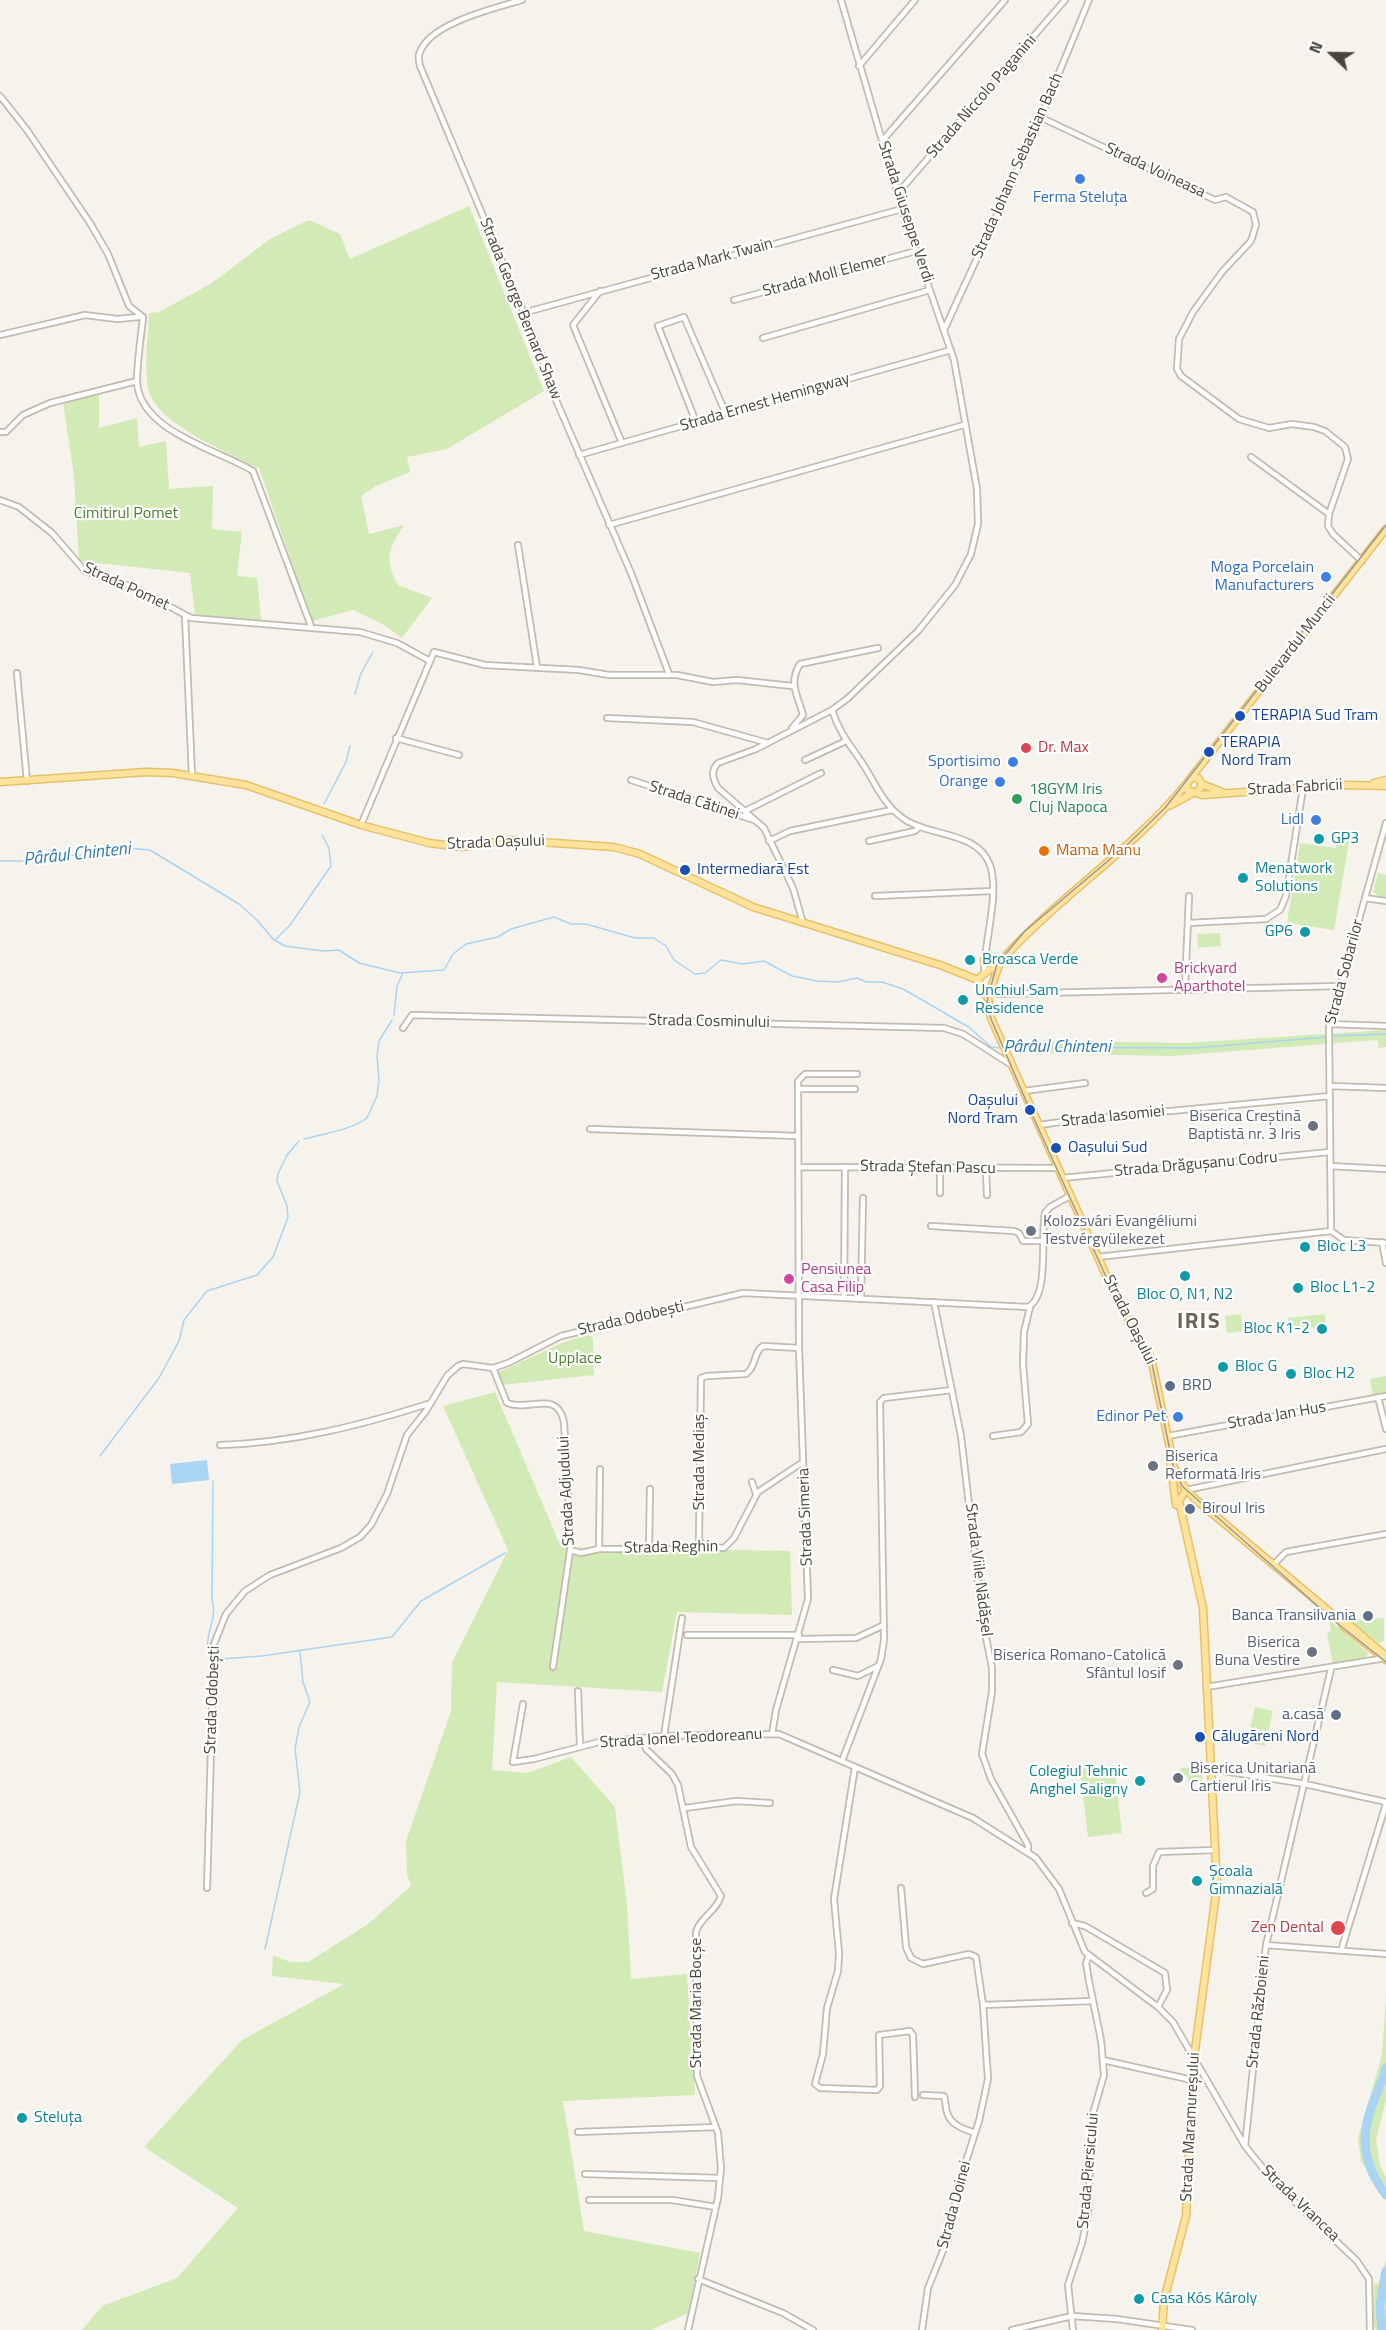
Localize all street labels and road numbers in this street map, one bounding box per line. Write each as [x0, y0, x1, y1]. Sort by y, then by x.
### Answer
street label: Strada Niccolo Paganini [923, 31, 1041, 163]
street label: Strada Johann Sebastian Bach [968, 70, 1068, 262]
street label: Strada Giuseppe Verdi [873, 139, 937, 285]
street label: Strada Voineasa [1102, 139, 1208, 203]
street label: Strada George Bernard Shaw [475, 215, 565, 403]
street label: Strada Mark Twain [649, 234, 775, 286]
street label: Strada Moll Elemer [761, 250, 889, 302]
street label: Strada Ernest Hemingway [678, 370, 852, 436]
street label: Strada Pomet [80, 559, 172, 615]
street label: Bulevardul Muncii [1252, 591, 1340, 697]
street label: Strada Fabricii [1247, 776, 1343, 800]
street label: Strada Cătinei [646, 777, 742, 825]
street label: Strada Oașului [447, 832, 545, 854]
street label: Strada Sobarilor [1322, 917, 1368, 1027]
street label: Strada Cosminului [648, 1011, 770, 1033]
street label: Strada Iasomiei [1060, 1102, 1166, 1132]
street label: Strada Drăgușanu Codru [1114, 1148, 1278, 1182]
street label: Strada Ștefan Pascu [860, 1157, 996, 1179]
street label: Strada Oașului [1098, 1272, 1160, 1368]
street label: Strada Odobești [576, 1297, 686, 1341]
street label: Strada Jan Hus [1226, 1398, 1328, 1434]
street label: Strada Mediaș [690, 1414, 710, 1510]
street label: Strada Adjudului [555, 1435, 579, 1547]
street label: Strada Simeria [795, 1468, 817, 1566]
street label: Strada Viile Nădășel [960, 1502, 996, 1638]
street label: Strada Reghin [624, 1538, 718, 1558]
street label: Strada Odobești [202, 1646, 224, 1754]
street label: Strada Ionel Teodoreanu [599, 1725, 763, 1753]
street label: Strada Maria Bocșe [687, 1938, 707, 2068]
street label: Strada Războieni [1244, 1955, 1274, 2069]
street label: Strada Maramureșului [1177, 2052, 1205, 2202]
street label: Strada Piersicului [1074, 2112, 1104, 2230]
street label: Strada Doinei [934, 2159, 976, 2251]
street label: Strada Vrancea [1257, 2162, 1343, 2246]

